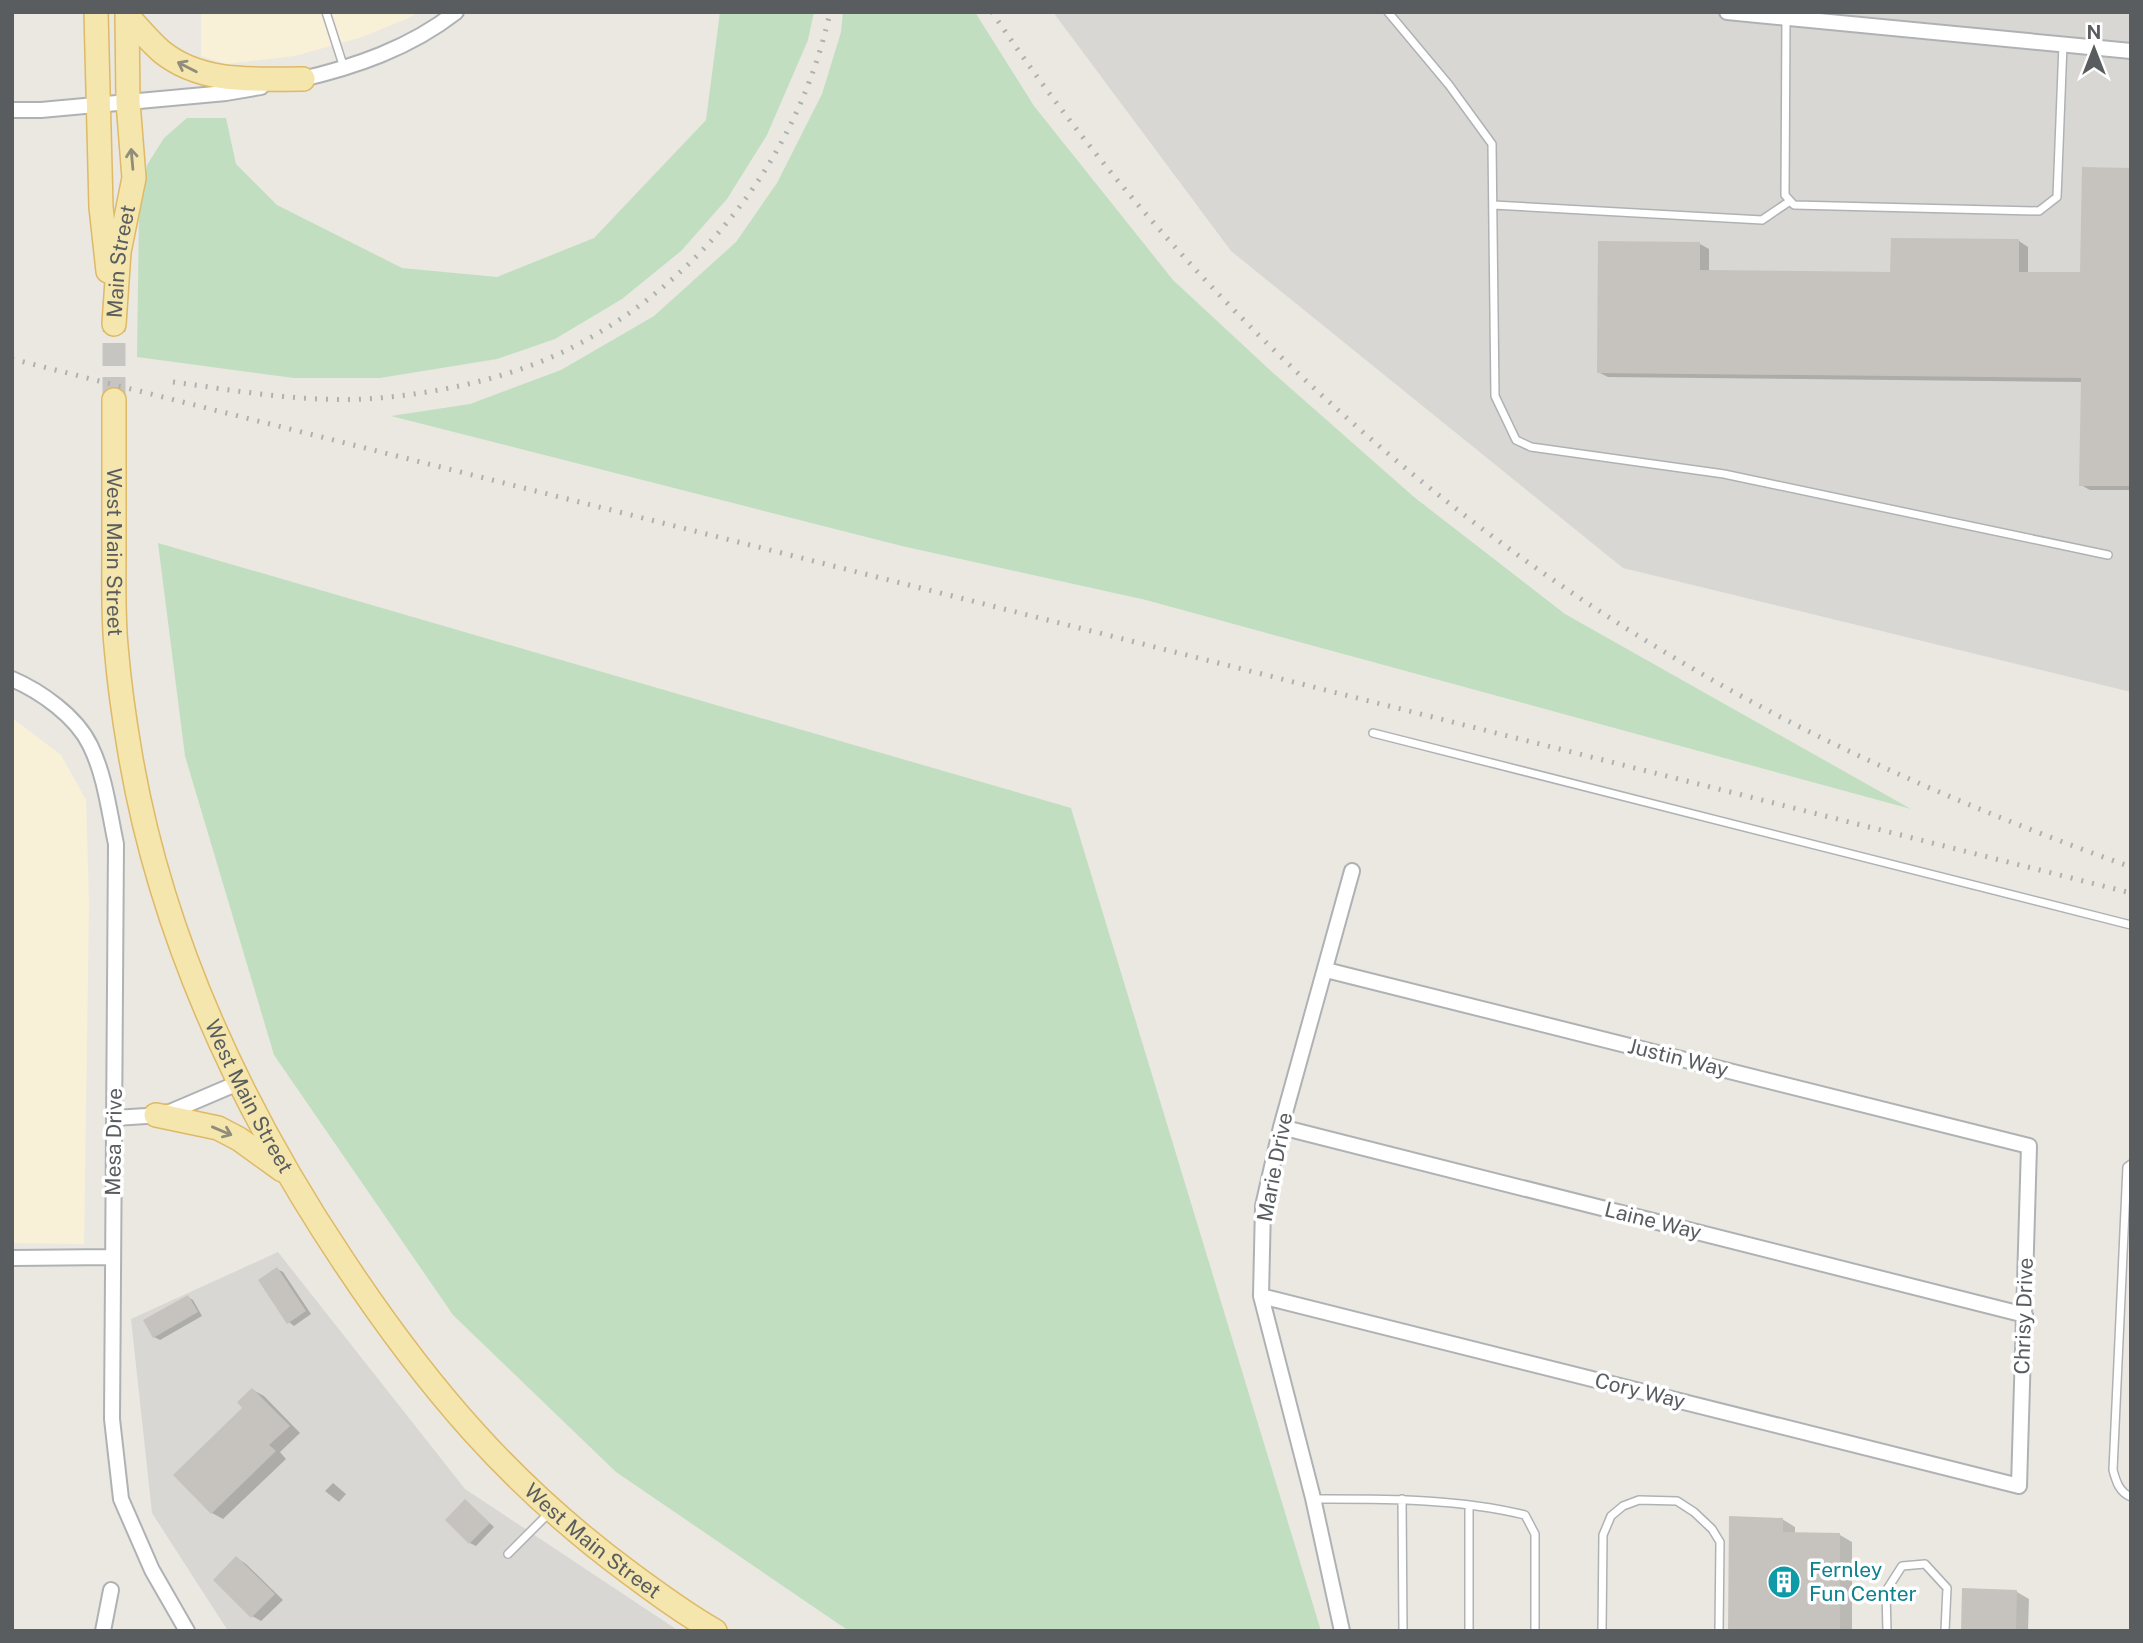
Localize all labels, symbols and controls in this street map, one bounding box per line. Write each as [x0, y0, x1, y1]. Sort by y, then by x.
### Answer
north arrow [2059, 14, 2129, 84]
text: N [2087, 21, 2101, 43]
one-way arrow [178, 59, 198, 73]
one-way arrow [125, 149, 138, 171]
street label: Main Street [101, 202, 140, 319]
street label: West Main Street [102, 468, 128, 637]
street label: West Main Street [200, 1016, 299, 1177]
street label: Justin Way [1625, 1033, 1731, 1082]
street label: Mesa Drive [100, 1088, 127, 1196]
street label: Marie Drive [1252, 1110, 1297, 1224]
one-way arrow [211, 1125, 233, 1138]
street label: Laine Way [1602, 1196, 1704, 1245]
street label: Chrisy Drive [2009, 1257, 2038, 1375]
street label: Cory Way [1592, 1367, 1688, 1414]
street label: West Main Street [519, 1478, 666, 1604]
place label: Fernley Fun Center [1809, 1557, 1917, 1606]
building icon: Fernley Fun Center [1765, 1563, 1803, 1601]

